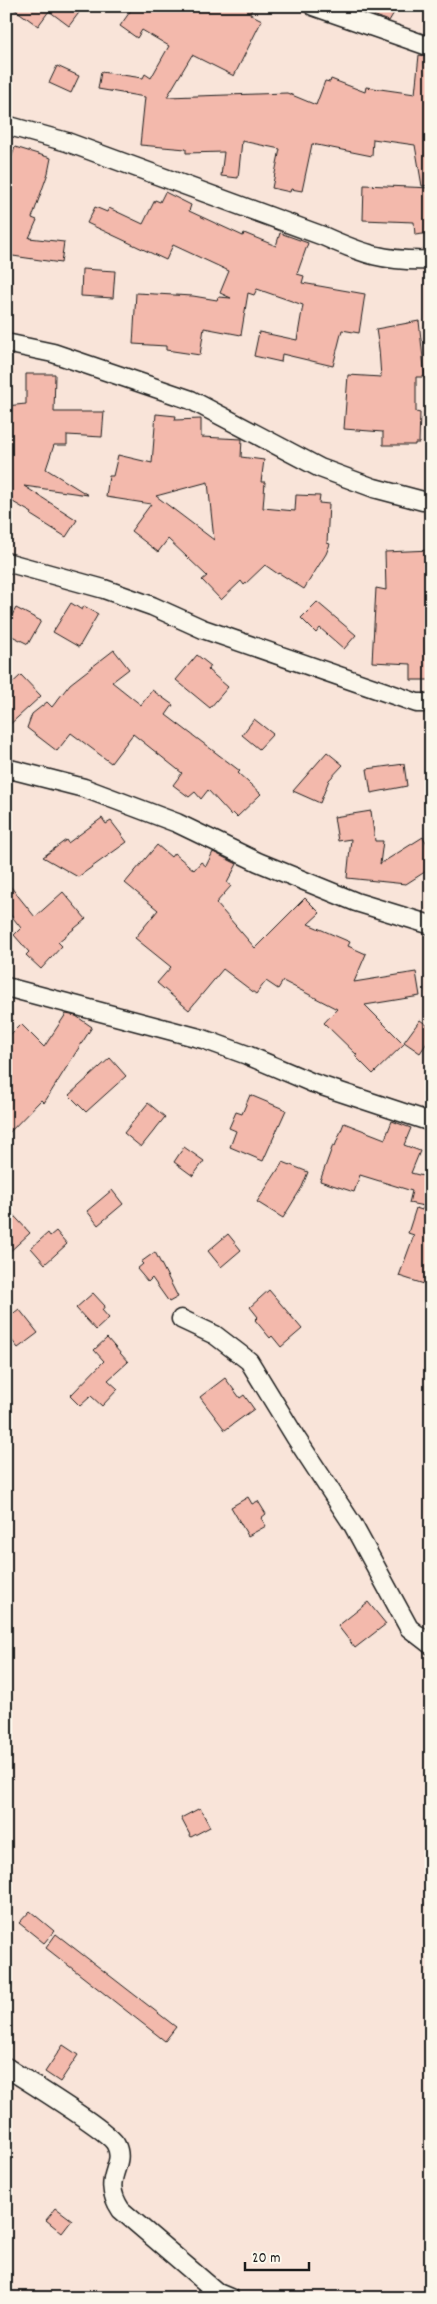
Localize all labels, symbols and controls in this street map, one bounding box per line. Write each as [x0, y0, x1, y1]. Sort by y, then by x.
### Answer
scale bar [245, 2239, 308, 2271]
text: 20 m [252, 2248, 280, 2270]

